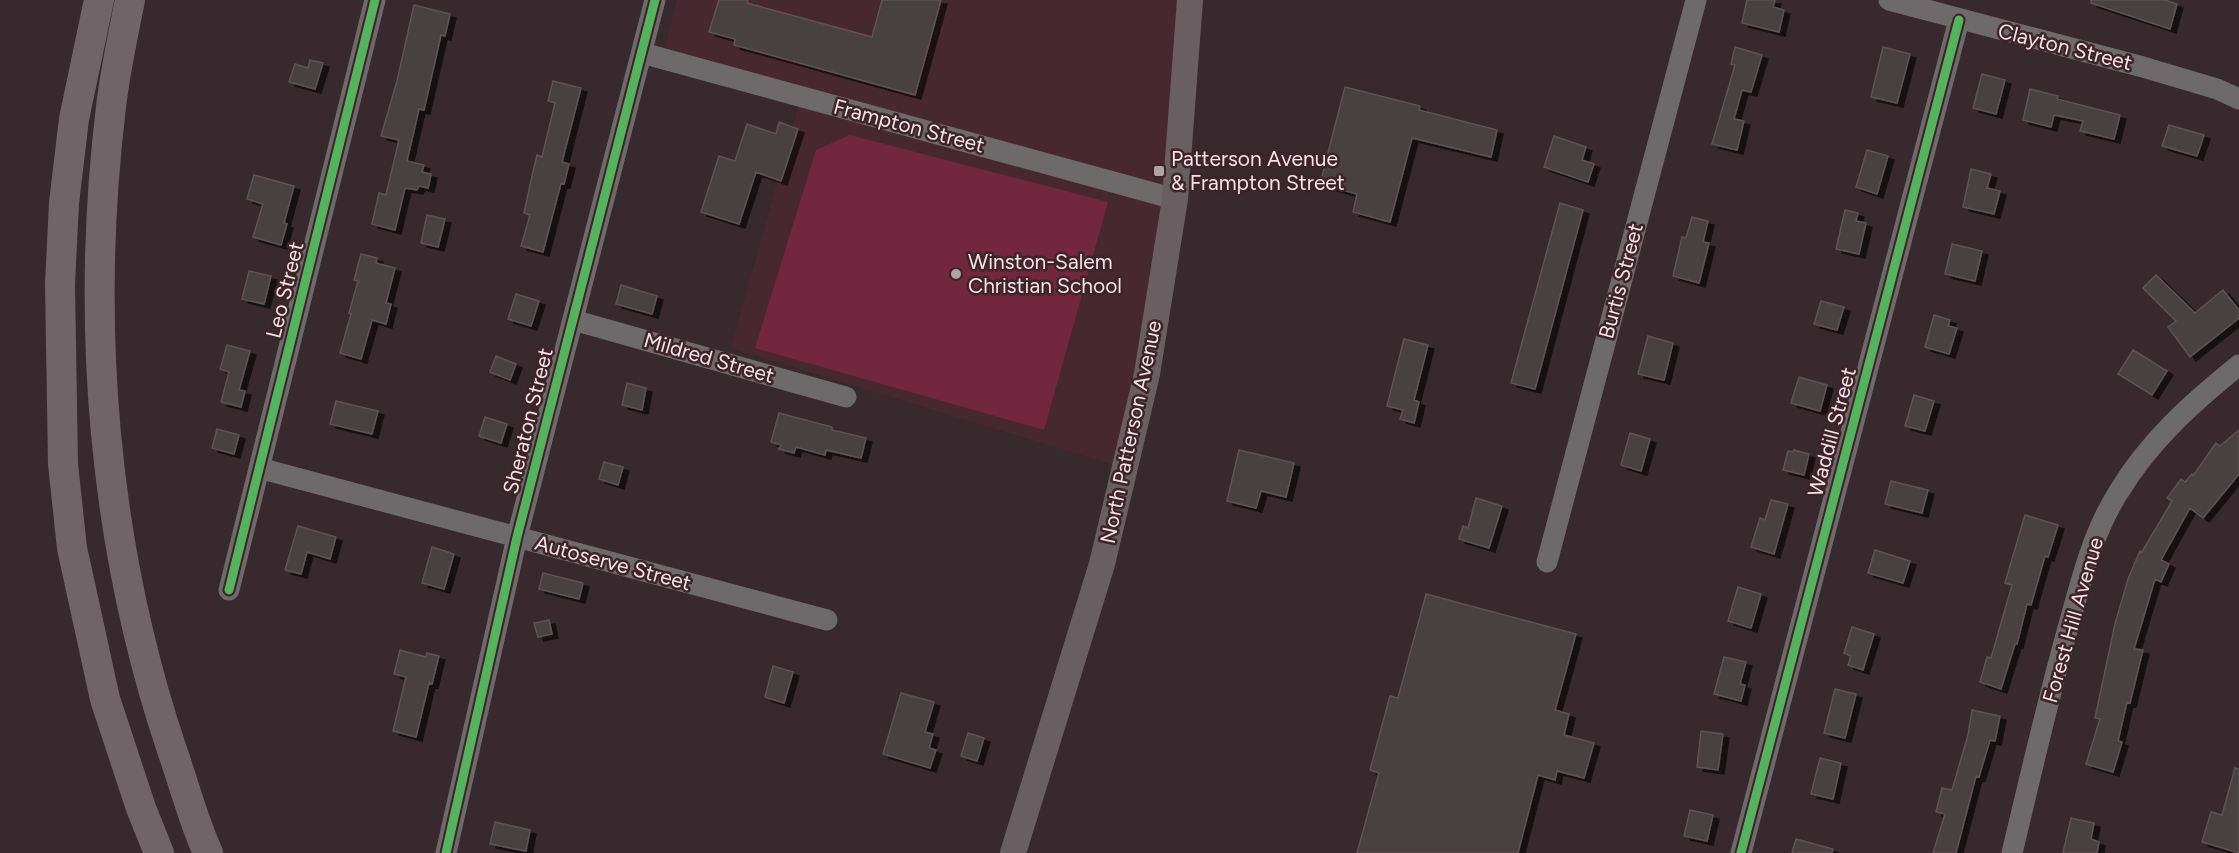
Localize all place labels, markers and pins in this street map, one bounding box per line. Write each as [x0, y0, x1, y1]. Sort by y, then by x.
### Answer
place label: Patterson Avenue & Frampton Street [1171, 146, 1345, 195]
marker: Patterson Avenue & Frampton Street [1152, 164, 1166, 178]
place label: Winston-Salem Christian School [968, 249, 1122, 298]
marker: Winston-Salem Christian School [949, 267, 963, 281]

